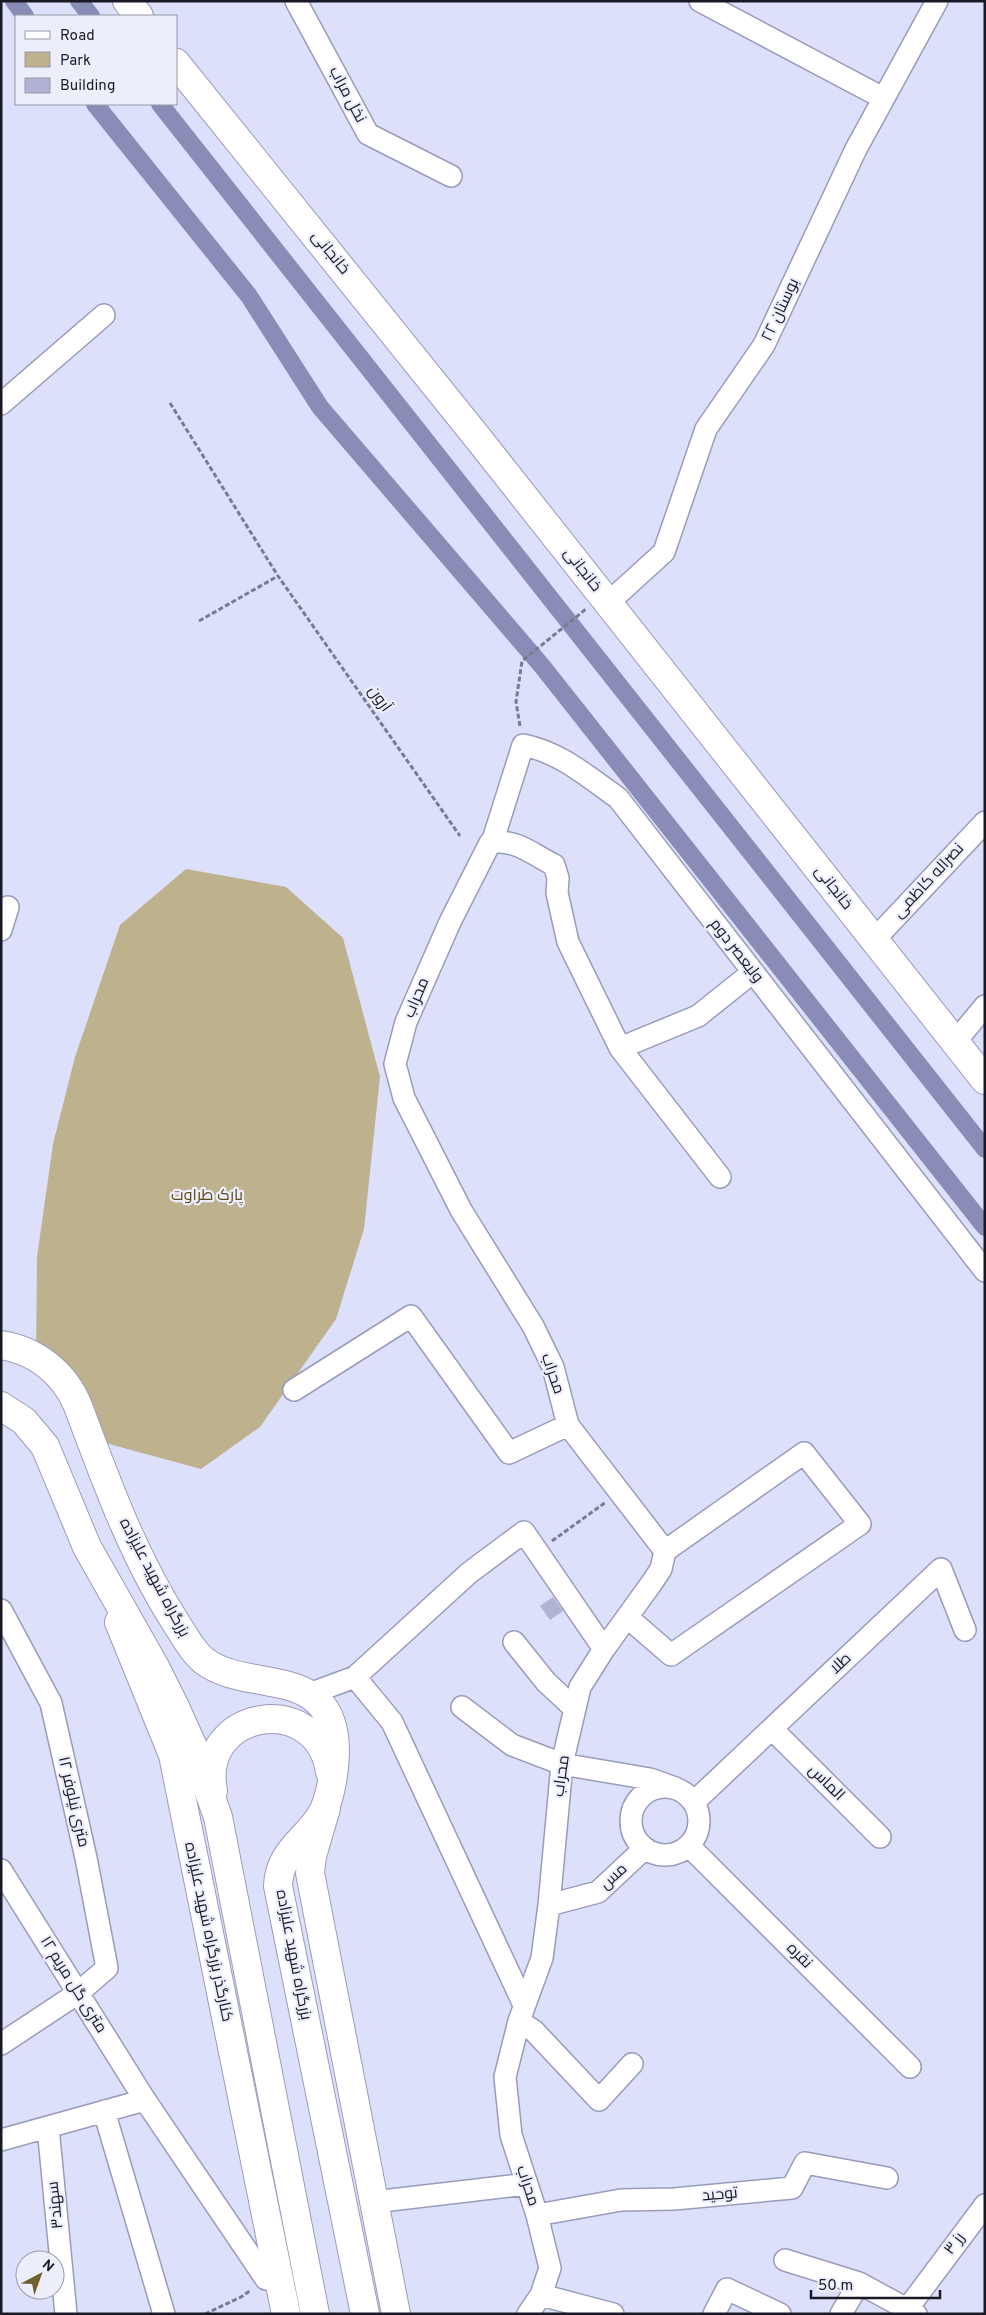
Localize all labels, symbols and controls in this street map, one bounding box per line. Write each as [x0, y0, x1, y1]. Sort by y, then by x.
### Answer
legend [15, 15, 178, 105]
text: Road [60, 27, 95, 46]
text: Park [60, 52, 91, 71]
street label: نخل مراب [324, 63, 370, 127]
text: Building [60, 77, 115, 96]
street label: خانجانی [306, 227, 354, 279]
street label: بوستان ۲۲ [758, 275, 804, 345]
street label: خانجانی [559, 544, 605, 596]
street label: آرون [363, 682, 396, 717]
street label: نصراله کاظمی [889, 839, 969, 923]
street label: خانجانی [810, 862, 856, 914]
street label: ولیعصر دوم [705, 915, 767, 987]
street label: محراب [400, 975, 434, 1021]
park label: پارک طراوت [171, 1186, 244, 1206]
street label: محراب [536, 1351, 568, 1397]
street label: بزرگراه شهید علیزاده [114, 1515, 194, 1641]
street label: طلا [826, 1649, 856, 1679]
street label: محراب [549, 1754, 575, 1798]
street label: ۱۲ متری نیلوفر [53, 1755, 93, 1849]
street label: الماس [804, 1761, 848, 1805]
street label: کنارگذر بزرگراه شهید علیزاده [179, 1840, 237, 2024]
street label: مس [596, 1859, 632, 1895]
street label: بزرگراه شهید علیزاده [271, 1888, 315, 2022]
street label: ۱۲ متری گل مریم [35, 1933, 111, 2037]
street label: نقره [782, 1939, 816, 1973]
street label: محراب [511, 2163, 543, 2209]
street label: سهند۳ [44, 2180, 68, 2230]
street label: توحید [701, 2183, 739, 2207]
street label: رز ۳ [940, 2229, 970, 2259]
north arrow [15, 2250, 65, 2300]
text: N [38, 2257, 57, 2276]
scale bar [811, 2268, 940, 2300]
text: 50 m [818, 2277, 853, 2296]

